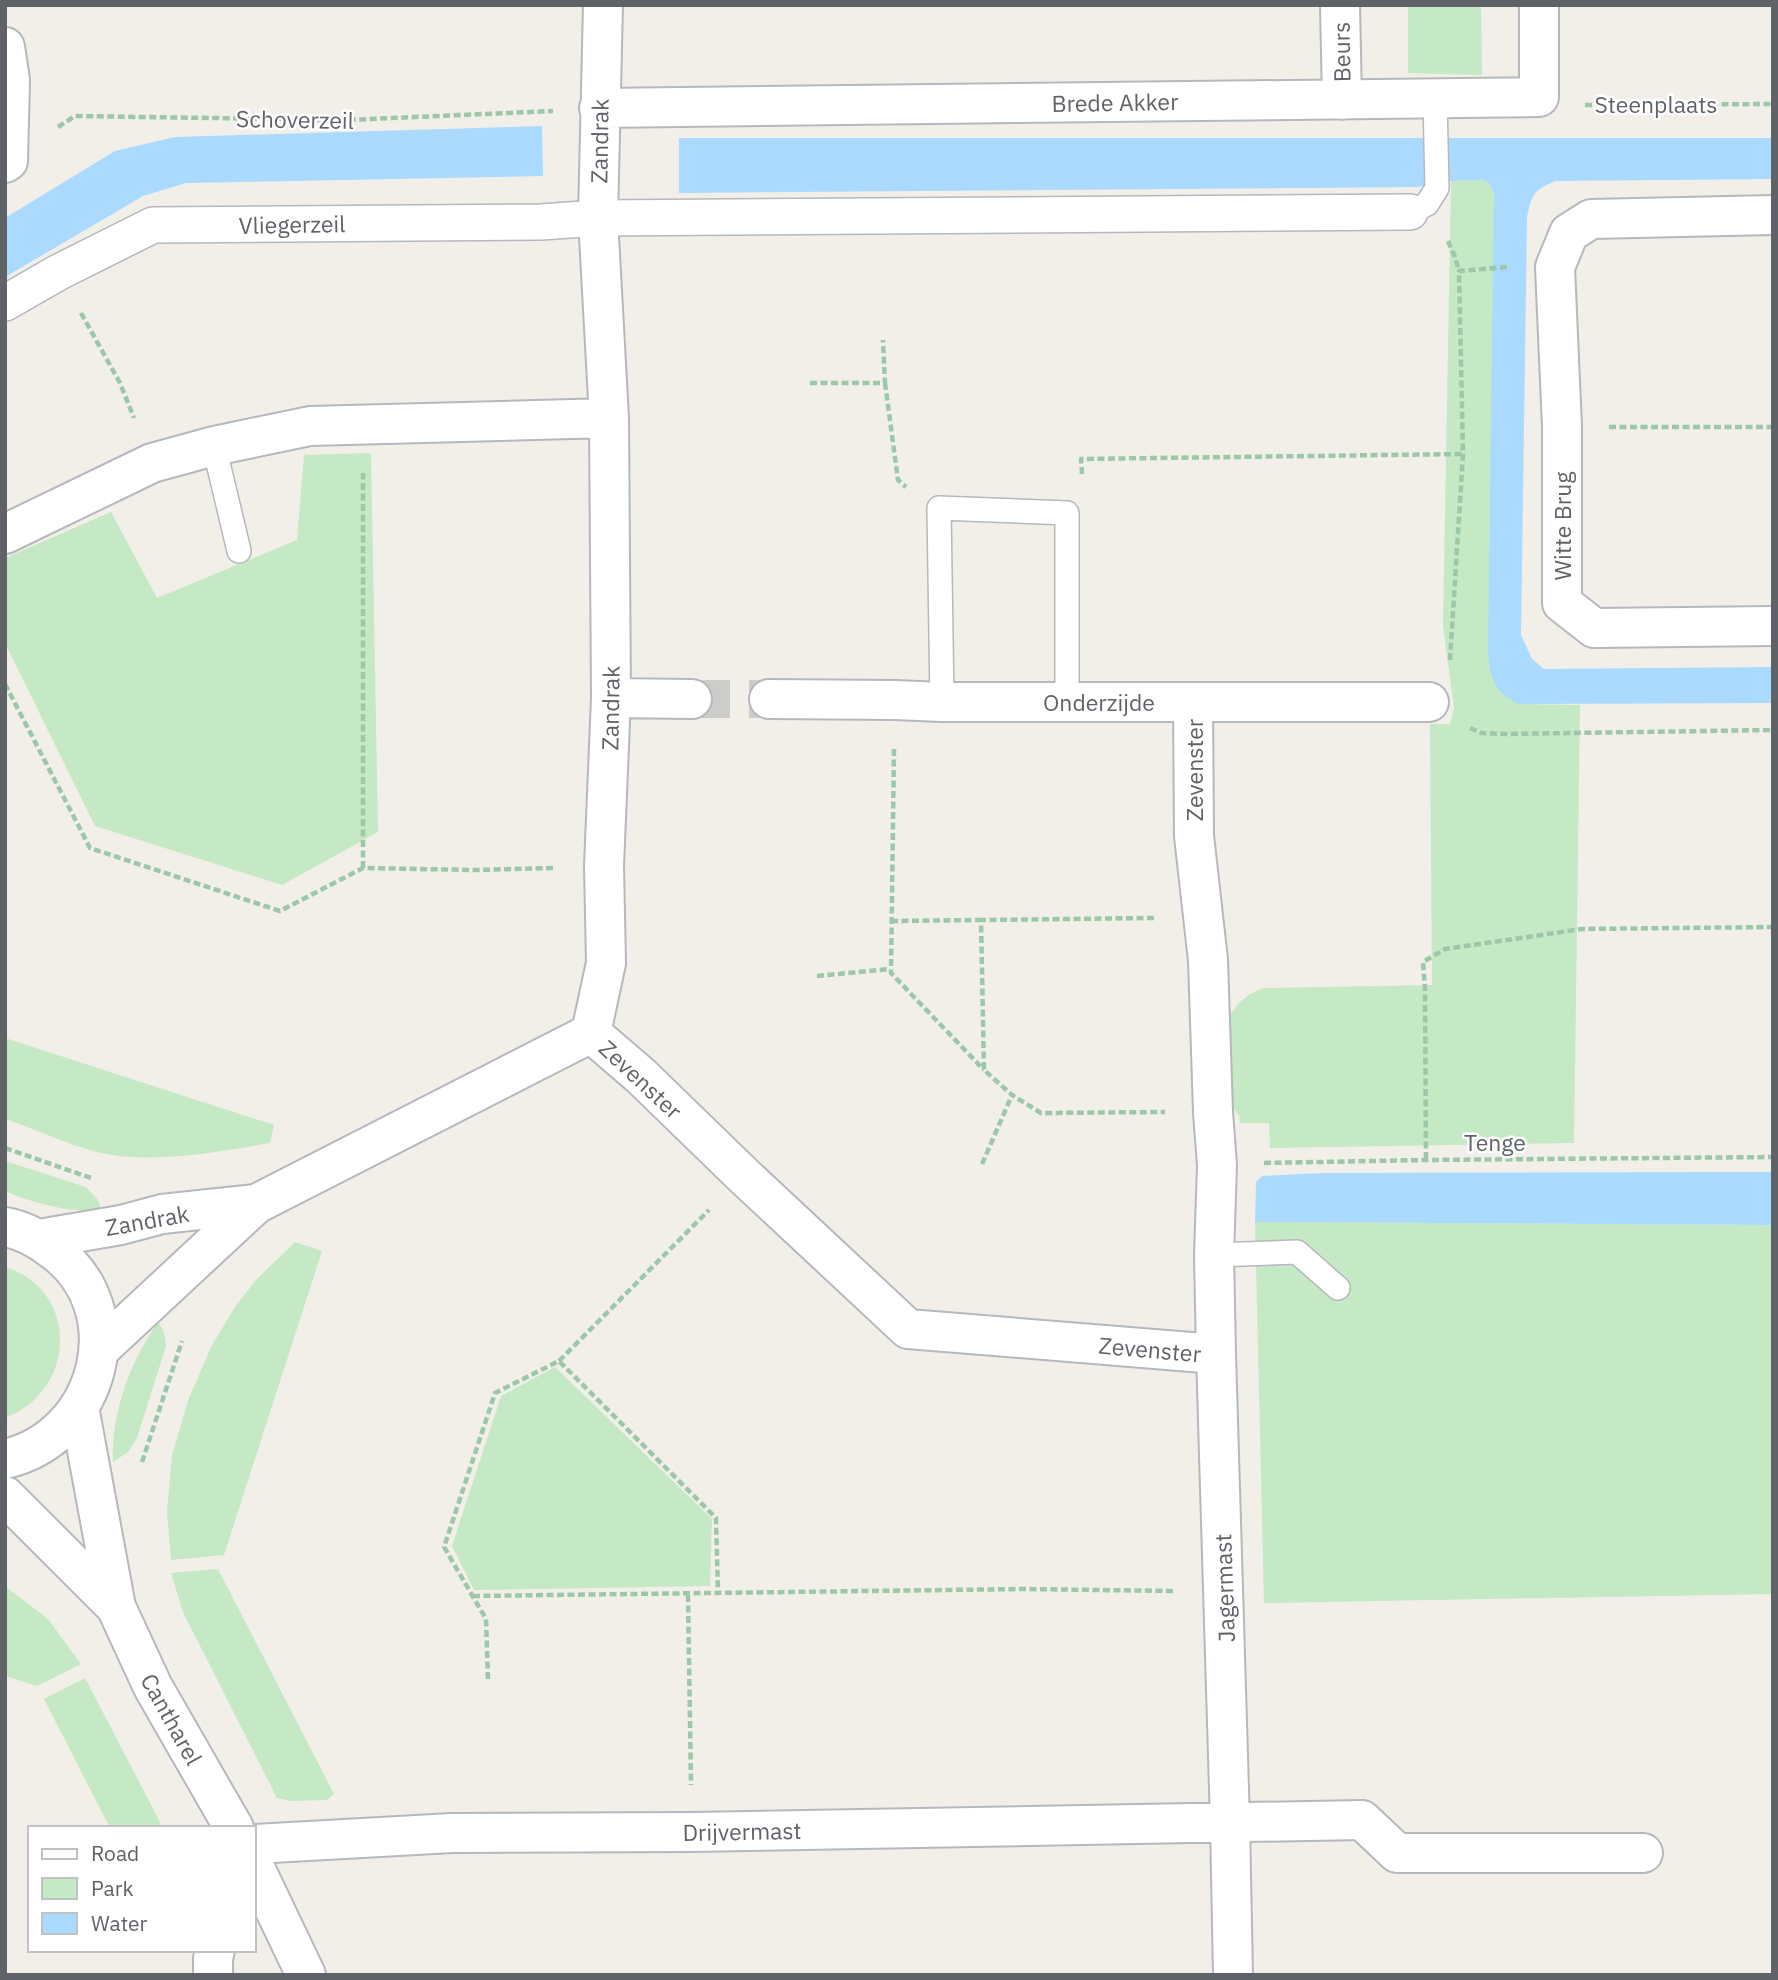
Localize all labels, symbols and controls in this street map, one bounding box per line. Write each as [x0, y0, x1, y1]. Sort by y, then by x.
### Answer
street label: Beurs [1325, 22, 1357, 82]
street label: Brede Akker [1051, 86, 1179, 118]
street label: Steenplaats [1594, 89, 1718, 119]
street label: Zandrak [583, 98, 615, 184]
street label: Schoverzeil [236, 103, 354, 135]
street label: Vliegerzeil [238, 208, 346, 240]
street label: Witte Brug [1547, 472, 1577, 580]
street label: Zandrak [594, 665, 626, 751]
street label: Onderzijde [1043, 687, 1155, 717]
street label: Zevenster [1179, 718, 1209, 821]
street label: Zevenster [593, 1033, 689, 1125]
street label: Tenge [1464, 1127, 1526, 1157]
street label: Zandrak [103, 1198, 191, 1242]
street label: Zevenster [1098, 1330, 1203, 1368]
street label: Jagermast [1207, 1533, 1241, 1643]
street label: Cantharel [135, 1668, 209, 1770]
street label: Drijvermast [682, 1815, 802, 1847]
legend [28, 1826, 256, 1952]
text: Road [91, 1839, 139, 1867]
text: Park [91, 1874, 134, 1902]
text: Water [91, 1909, 148, 1937]

